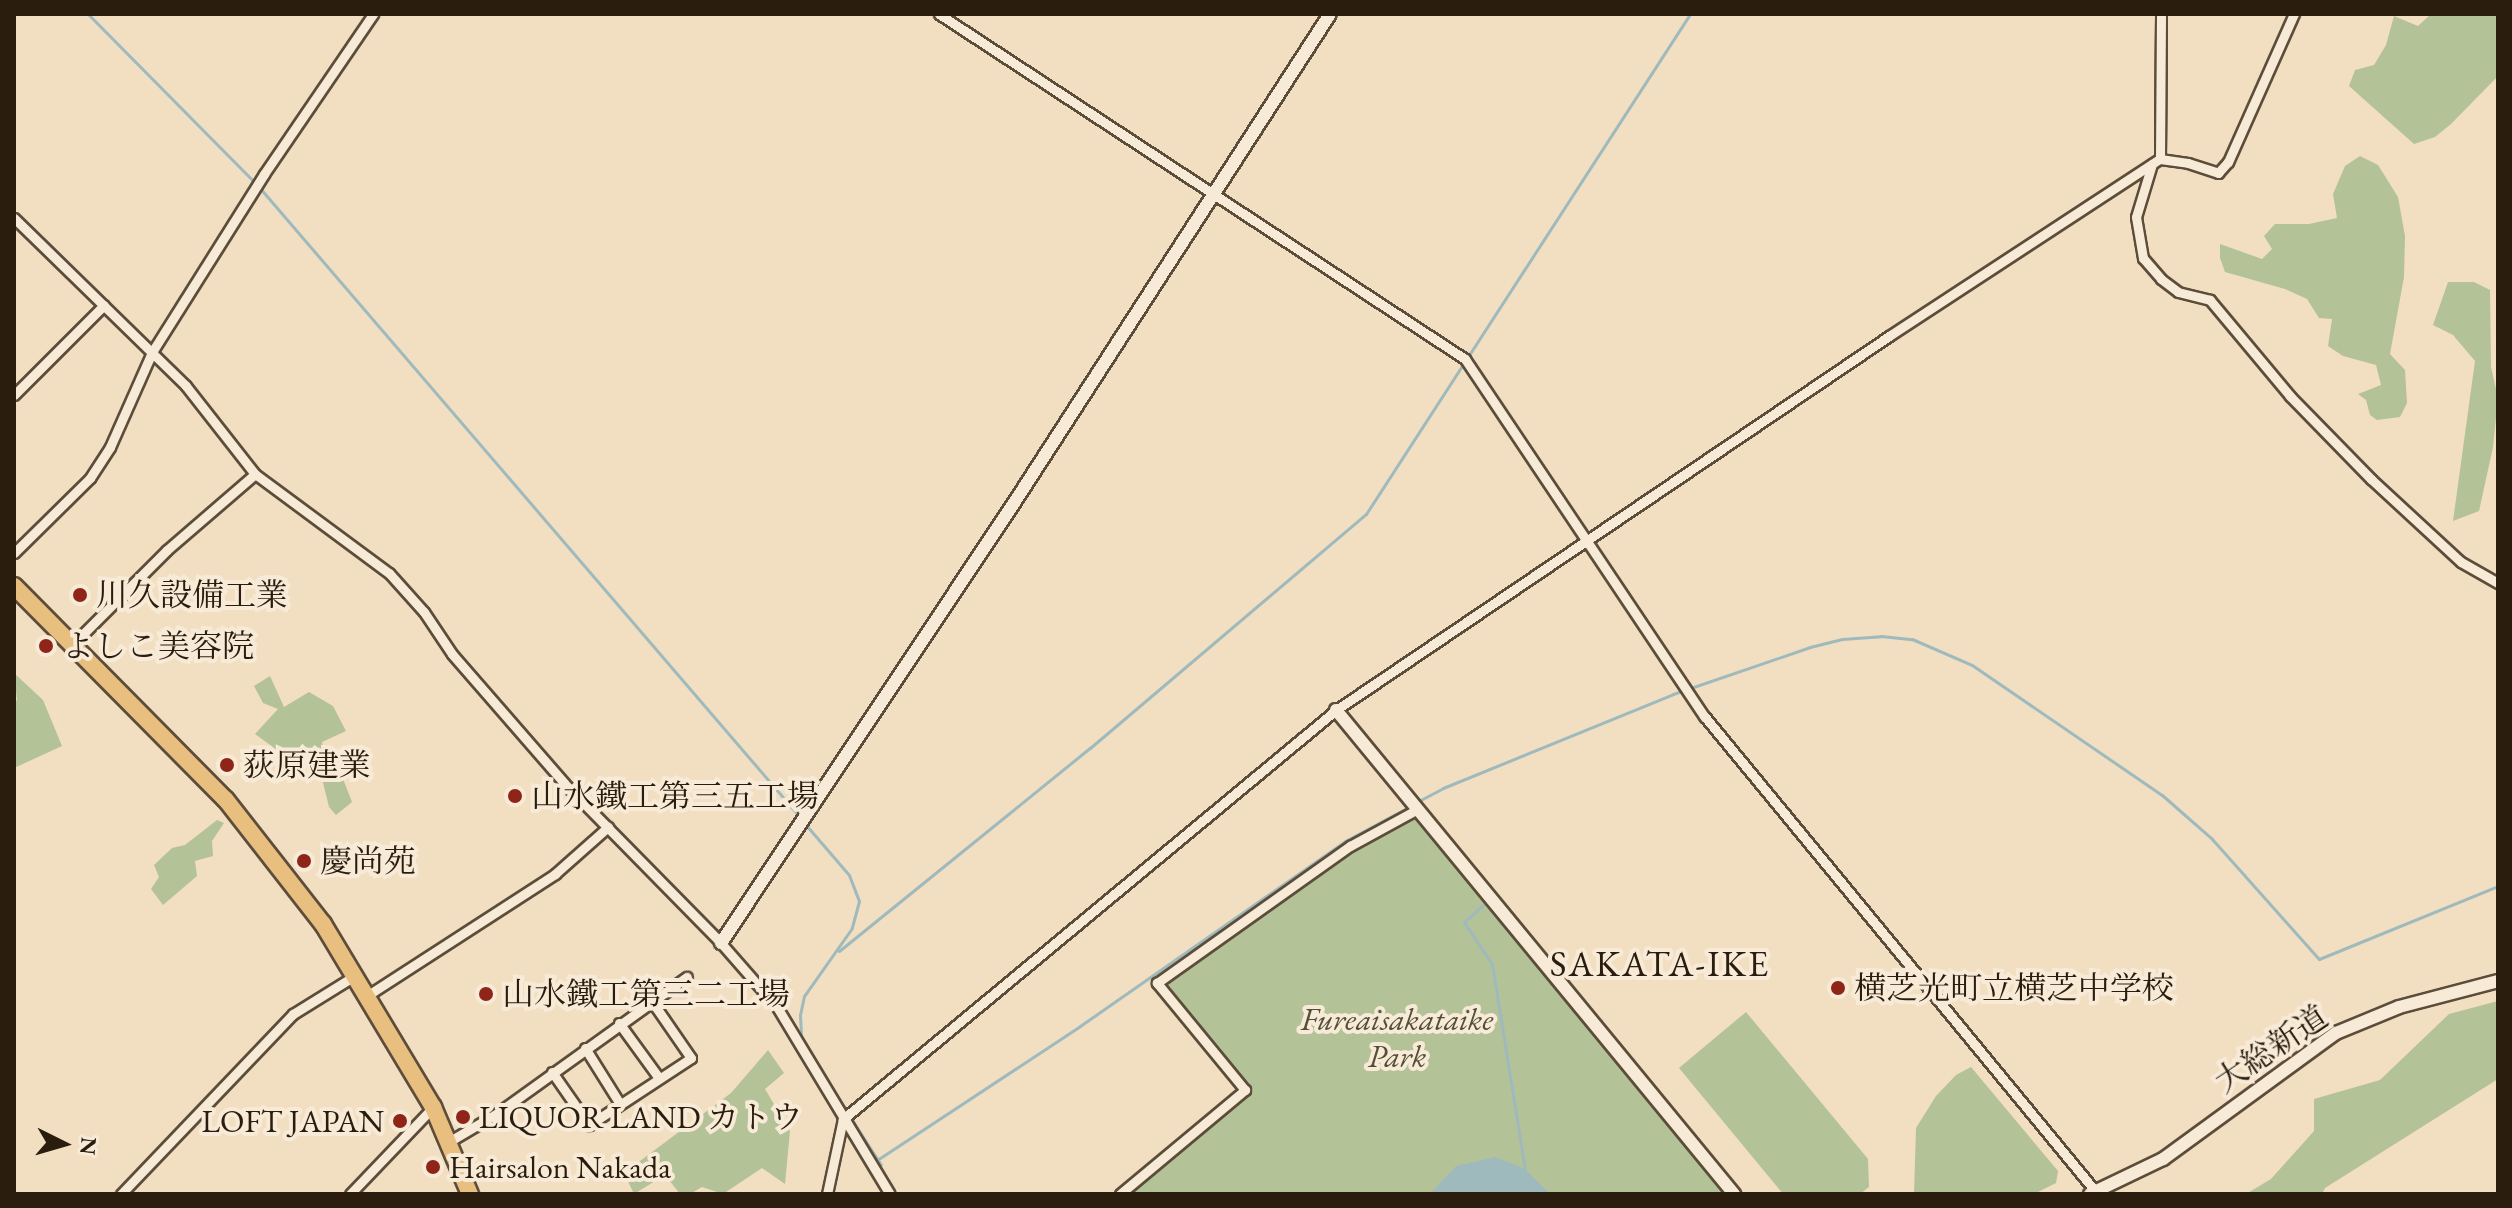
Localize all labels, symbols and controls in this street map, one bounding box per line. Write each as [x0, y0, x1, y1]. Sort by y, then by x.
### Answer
place label: 川久設備工業 [96, 576, 288, 614]
marker: 川久設備工業 [71, 586, 89, 604]
place label: よしこ美容院 [62, 627, 254, 665]
marker: よしこ美容院 [37, 637, 55, 655]
place label: 荻原建業 [243, 746, 371, 784]
marker: 荻原建業 [218, 756, 236, 774]
place label: 山水鐵工第三五工場 [531, 777, 819, 815]
marker: 山水鐵工第三五工場 [506, 787, 524, 805]
place label: 慶尚苑 [320, 842, 416, 880]
marker: 慶尚苑 [295, 852, 313, 870]
district label: SAKATA-IKE [1550, 942, 1770, 986]
place label: 横芝光町立横芝中学校 [1854, 969, 2174, 1007]
place label: 山水鐵工第三二工場 [502, 975, 790, 1013]
marker: 横芝光町立横芝中学校 [1829, 979, 1847, 997]
marker: 山水鐵工第三二工場 [477, 985, 495, 1003]
street label: 大総新道 [2207, 997, 2335, 1101]
park label: Fureaisakataike Park [1301, 1001, 1493, 1076]
place label: LIQUOR LAND カトウ [479, 1098, 803, 1136]
place label: LOFT JAPAN [201, 1102, 384, 1140]
north arrow [24, 1104, 104, 1184]
marker: LIQUOR LAND カトウ [454, 1108, 472, 1126]
marker: LOFT JAPAN [391, 1112, 409, 1130]
text: N [73, 1136, 104, 1156]
place label: Hairsalon Nakada [449, 1148, 671, 1186]
marker: Hairsalon Nakada [424, 1158, 442, 1176]

